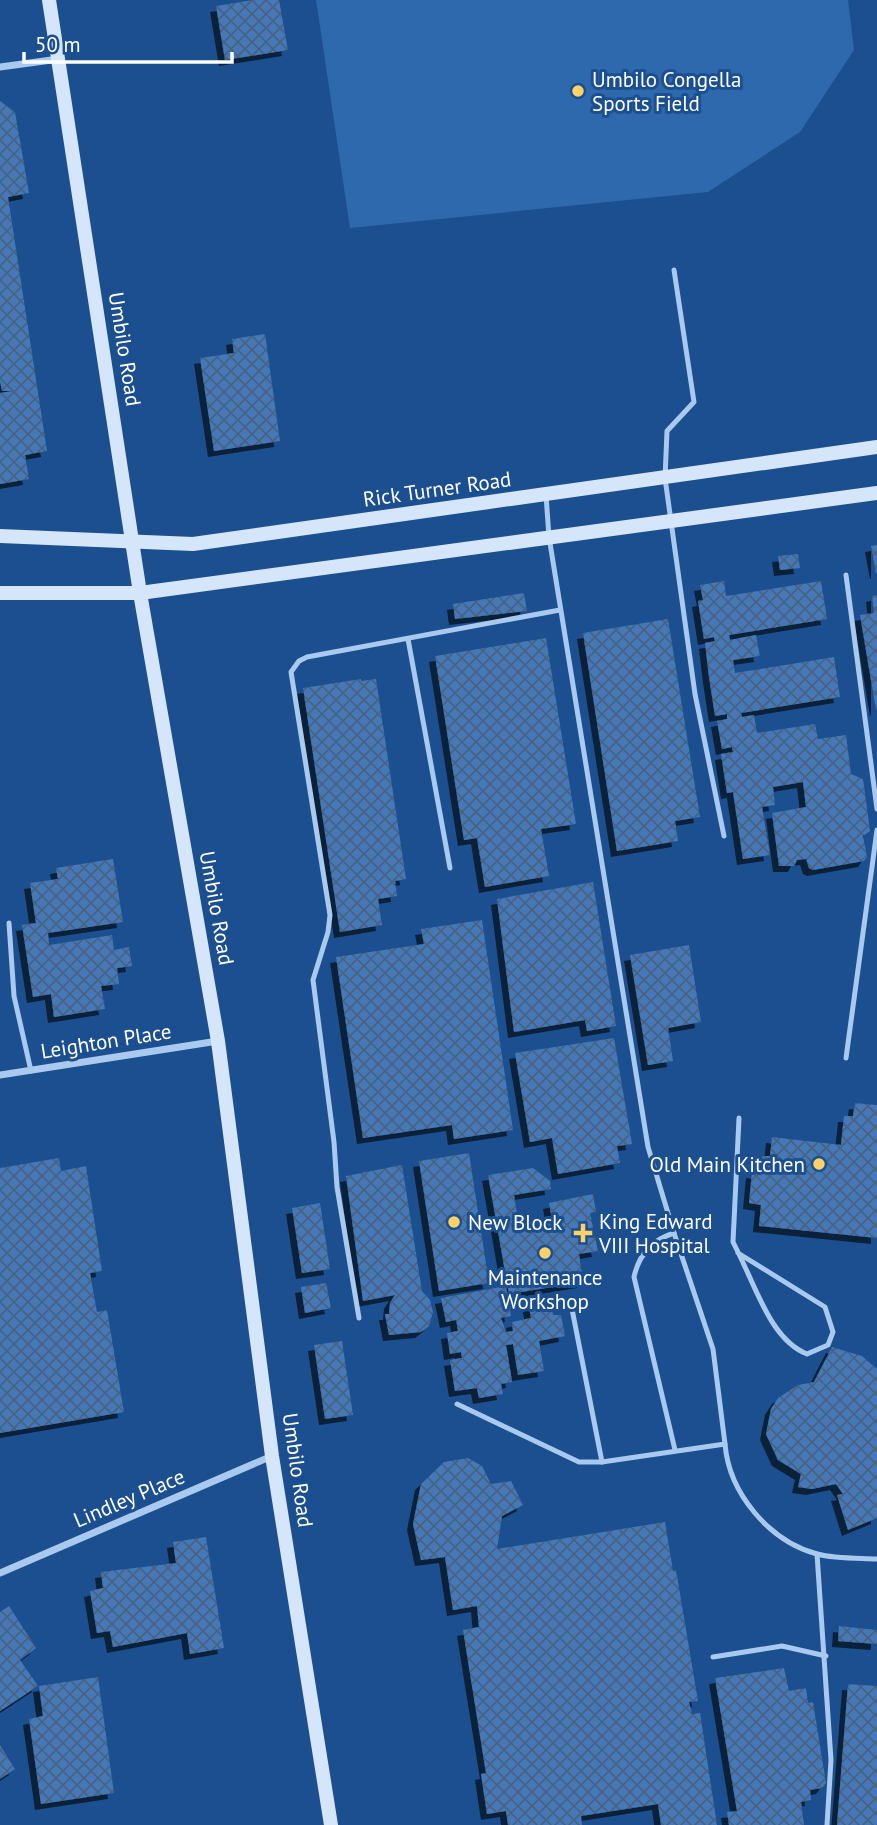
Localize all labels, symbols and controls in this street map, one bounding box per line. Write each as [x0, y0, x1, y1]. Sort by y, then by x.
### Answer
scale bar [24, 21, 233, 65]
text: 50 m [35, 31, 81, 58]
place label: Umbilo Congella Sports Field [592, 66, 741, 117]
marker: Umbilo Congella Sports Field [570, 83, 586, 99]
street label: Umbilo Road [103, 290, 147, 408]
street label: Rick Turner Road [361, 465, 513, 513]
street label: Umbilo Road [194, 849, 240, 967]
street label: Leighton Place [39, 1017, 173, 1065]
place label: Old Main Kitchen [649, 1151, 805, 1178]
marker: Old Main Kitchen [811, 1156, 827, 1172]
place label: King Edward VIII Hospital [598, 1208, 713, 1259]
place label: New Block [468, 1209, 562, 1236]
marker: New Block [446, 1214, 462, 1230]
marker: King Edward VIII Hospital [573, 1223, 593, 1243]
marker: Maintenance Workshop [537, 1245, 553, 1261]
place label: Maintenance Workshop [488, 1264, 602, 1315]
street label: Umbilo Road [277, 1411, 319, 1529]
street label: Lindley Place [69, 1462, 189, 1534]

